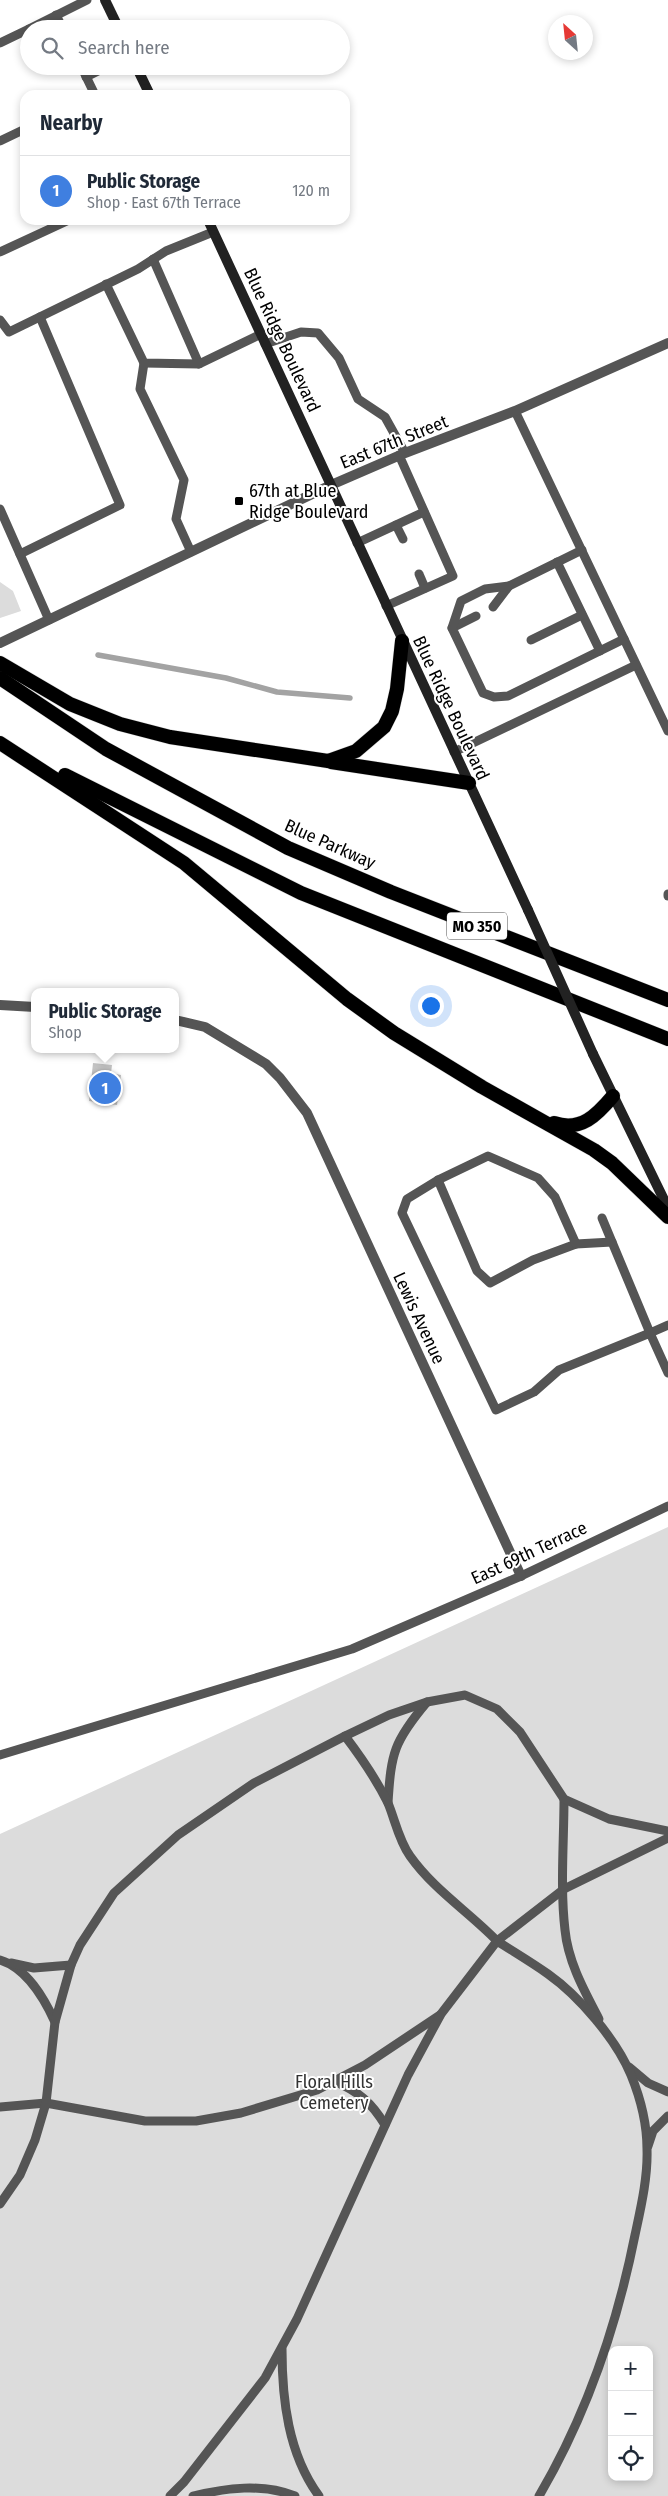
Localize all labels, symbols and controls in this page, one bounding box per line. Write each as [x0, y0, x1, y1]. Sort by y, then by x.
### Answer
north arrow [548, 15, 593, 60]
search box [20, 20, 350, 75]
icon: search [38, 34, 66, 62]
text: Search here [78, 36, 170, 59]
text: Nearby [40, 110, 102, 136]
text: Public Storage [87, 170, 200, 193]
text: 1 [53, 181, 59, 200]
text: 120 m [292, 181, 330, 200]
text: Shop · East 67th Terrace [87, 193, 241, 212]
street label: Blue Ridge Boulevard [239, 264, 325, 416]
street label: East 67th Street [337, 410, 451, 474]
place label: 67th at Blue Ridge Boulevard [249, 480, 369, 523]
marker: 67th at Blue Ridge Boulevard [233, 495, 245, 507]
street label: Blue Ridge Boulevard [408, 632, 494, 784]
street label: Blue Parkway [281, 814, 379, 874]
road number: MO 350 [447, 912, 507, 939]
popup [31, 988, 179, 1053]
your location [418, 993, 444, 1019]
text: Public Storage [48, 1000, 162, 1023]
text: Shop [48, 1023, 82, 1042]
pin: 1 [89, 1069, 121, 1107]
street label: Lewis Avenue [388, 1269, 450, 1368]
street label: East 69th Terrace [468, 1517, 590, 1589]
park label: Floral Hills Cemetery [295, 2071, 373, 2114]
map controls [608, 2346, 653, 2481]
button: + [608, 2346, 653, 2391]
button: − [608, 2391, 653, 2436]
button: locate [608, 2436, 653, 2481]

